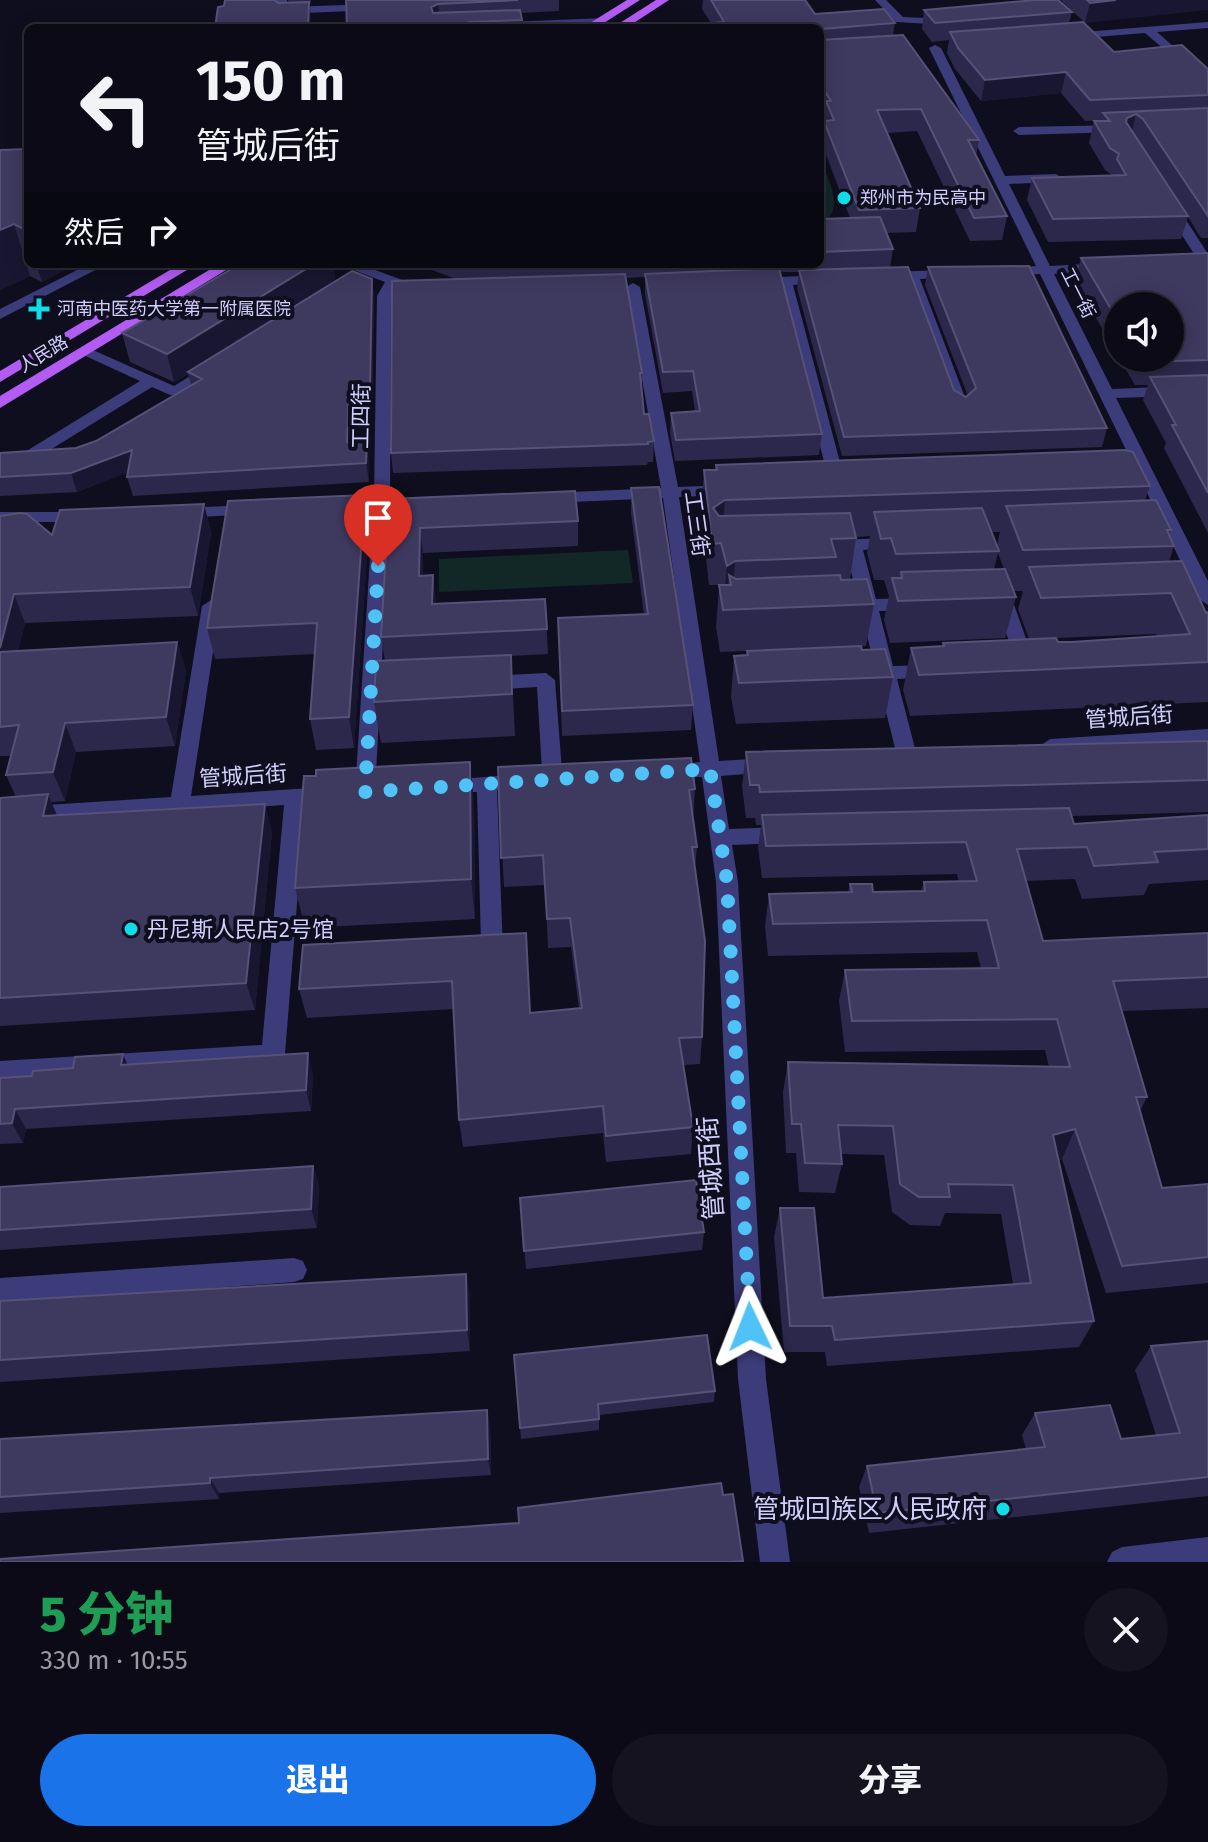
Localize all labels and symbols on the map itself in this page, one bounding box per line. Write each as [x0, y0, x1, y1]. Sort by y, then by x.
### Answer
place label: 郑州市为民高中 [860, 187, 986, 209]
marker: 郑州市为民高中 [835, 189, 853, 207]
street label: 工一街 [1056, 264, 1100, 322]
marker: 河南中医药大学第一附属医院 [28, 298, 50, 320]
place label: 河南中医药大学第一附属医院 [57, 298, 291, 320]
street label: 人民路 [14, 331, 72, 377]
street label: 工四街 [347, 383, 375, 449]
pin [344, 484, 412, 566]
street label: 工三街 [679, 489, 715, 559]
street label: 管城后街 [1084, 700, 1174, 734]
street label: 管城后街 [198, 759, 288, 793]
place label: 丹尼斯人民店2号馆 [147, 916, 334, 943]
marker: 丹尼斯人民店2号馆 [122, 920, 140, 938]
street label: 管城西街 [692, 1115, 730, 1221]
position arrow [708, 1285, 792, 1369]
place label: 管城回族区人民政府 [753, 1494, 987, 1525]
marker: 管城回族区人民政府 [994, 1500, 1012, 1518]

